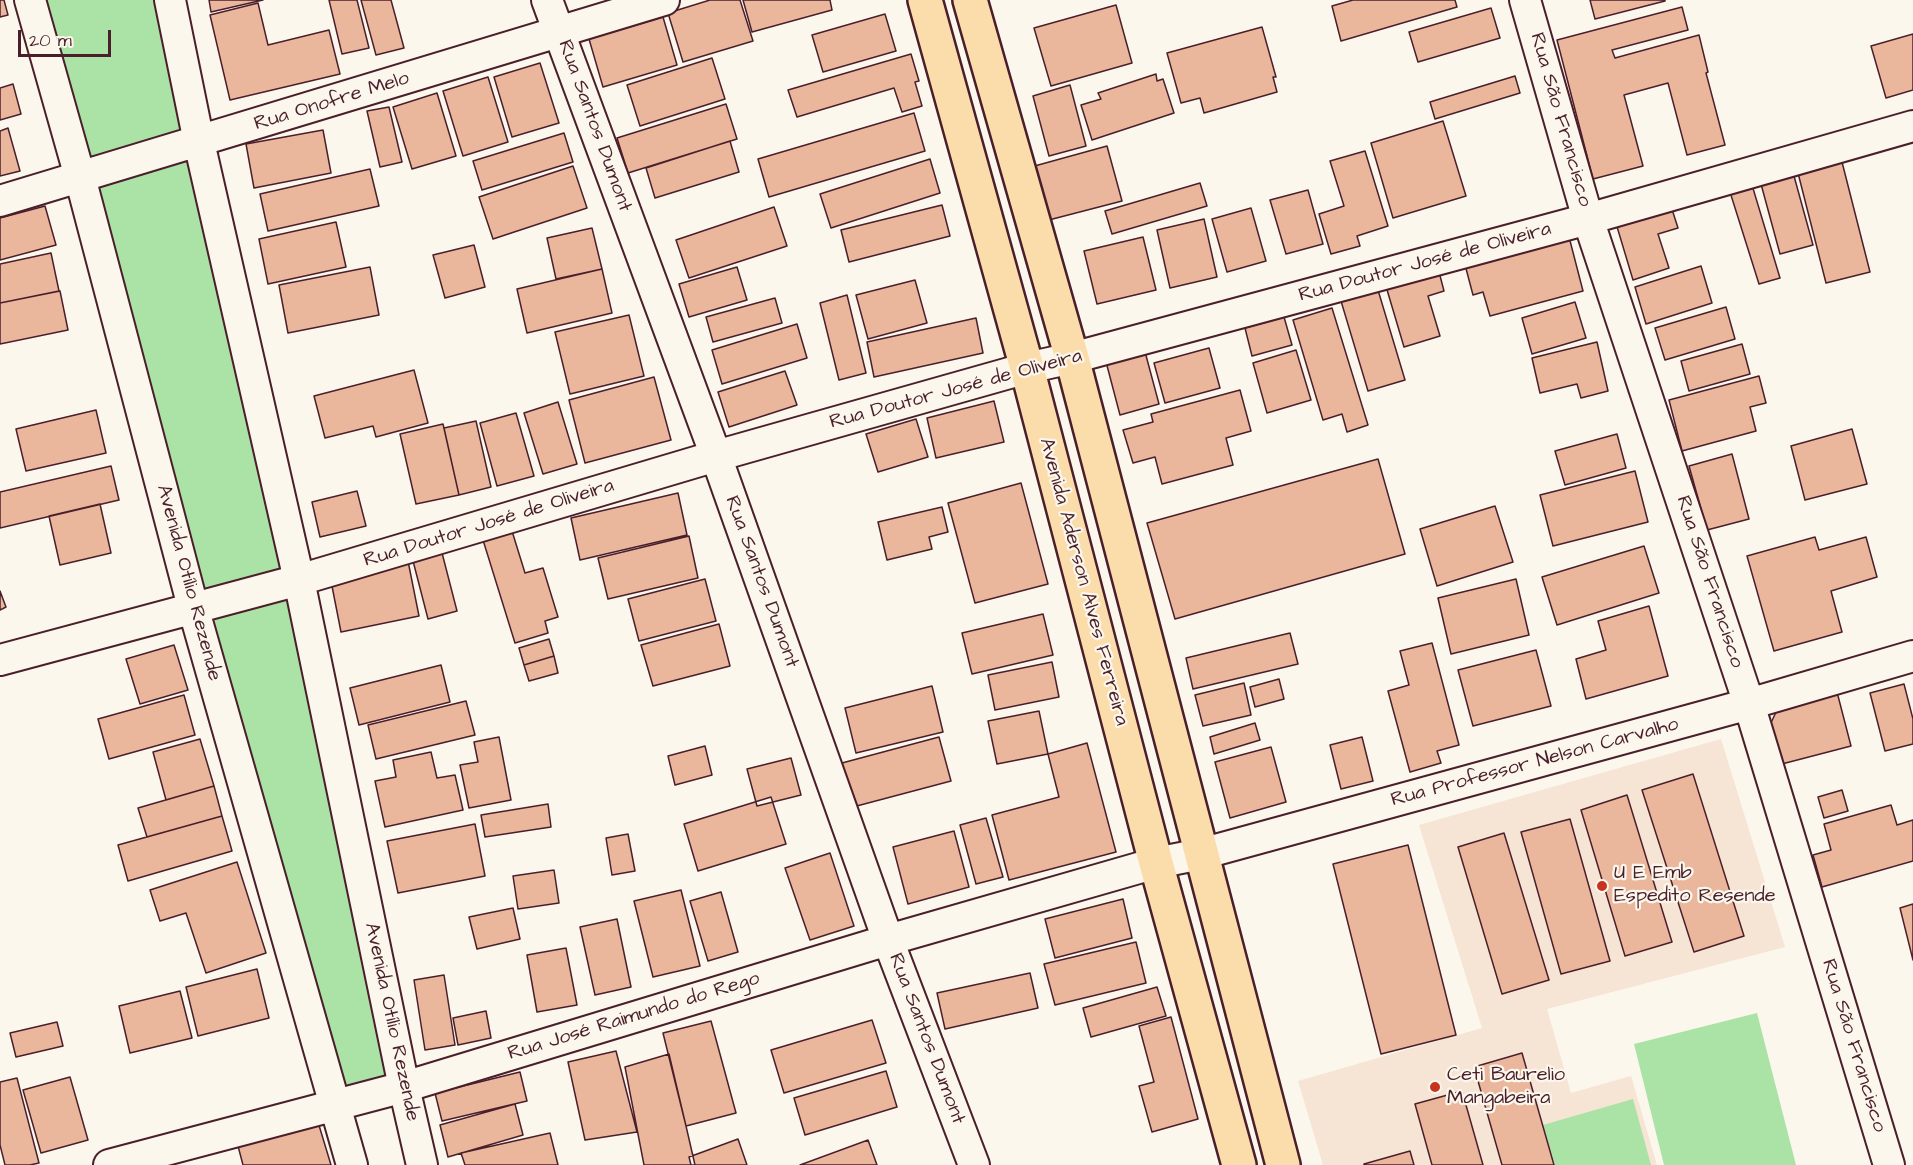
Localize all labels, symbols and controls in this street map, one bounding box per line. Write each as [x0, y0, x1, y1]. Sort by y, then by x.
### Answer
scale bar [21, 18, 114, 56]
text: 20 m [29, 28, 72, 53]
street label: Rua São Francisco [1524, 30, 1596, 210]
street label: Rua Santos Dumont [552, 37, 636, 215]
street label: Rua Onofre Melo [252, 67, 412, 137]
street label: Rua Doutor José de Oliveira [1296, 218, 1554, 308]
street label: Rua Doutor José de Oliveira [827, 345, 1085, 435]
street label: Avenida Aderson Alves Ferreira [1033, 436, 1133, 728]
street label: Rua Doutor José de Oliveira [361, 474, 617, 574]
street label: Avenida Otílio Rezende [150, 482, 226, 684]
street label: Rua Santos Dumont [719, 493, 803, 671]
street label: Rua São Francisco [1670, 493, 1748, 671]
street label: Rua Professor Nelson Carvalho [1389, 713, 1681, 813]
place label: U E Emb Espedito Resende [1614, 862, 1775, 909]
marker: U E Emb Espedito Resende [1595, 879, 1609, 893]
street label: Avenida Otílio Rezende [358, 921, 424, 1123]
street label: Rua Santos Dumont [882, 950, 970, 1128]
street label: Rua São Francisco [1815, 957, 1891, 1135]
street label: Rua José Raimundo do Rego [505, 967, 763, 1067]
place label: Ceti Baurelio Mangabeira [1447, 1064, 1565, 1111]
marker: Ceti Baurelio Mangabeira [1428, 1080, 1442, 1094]

